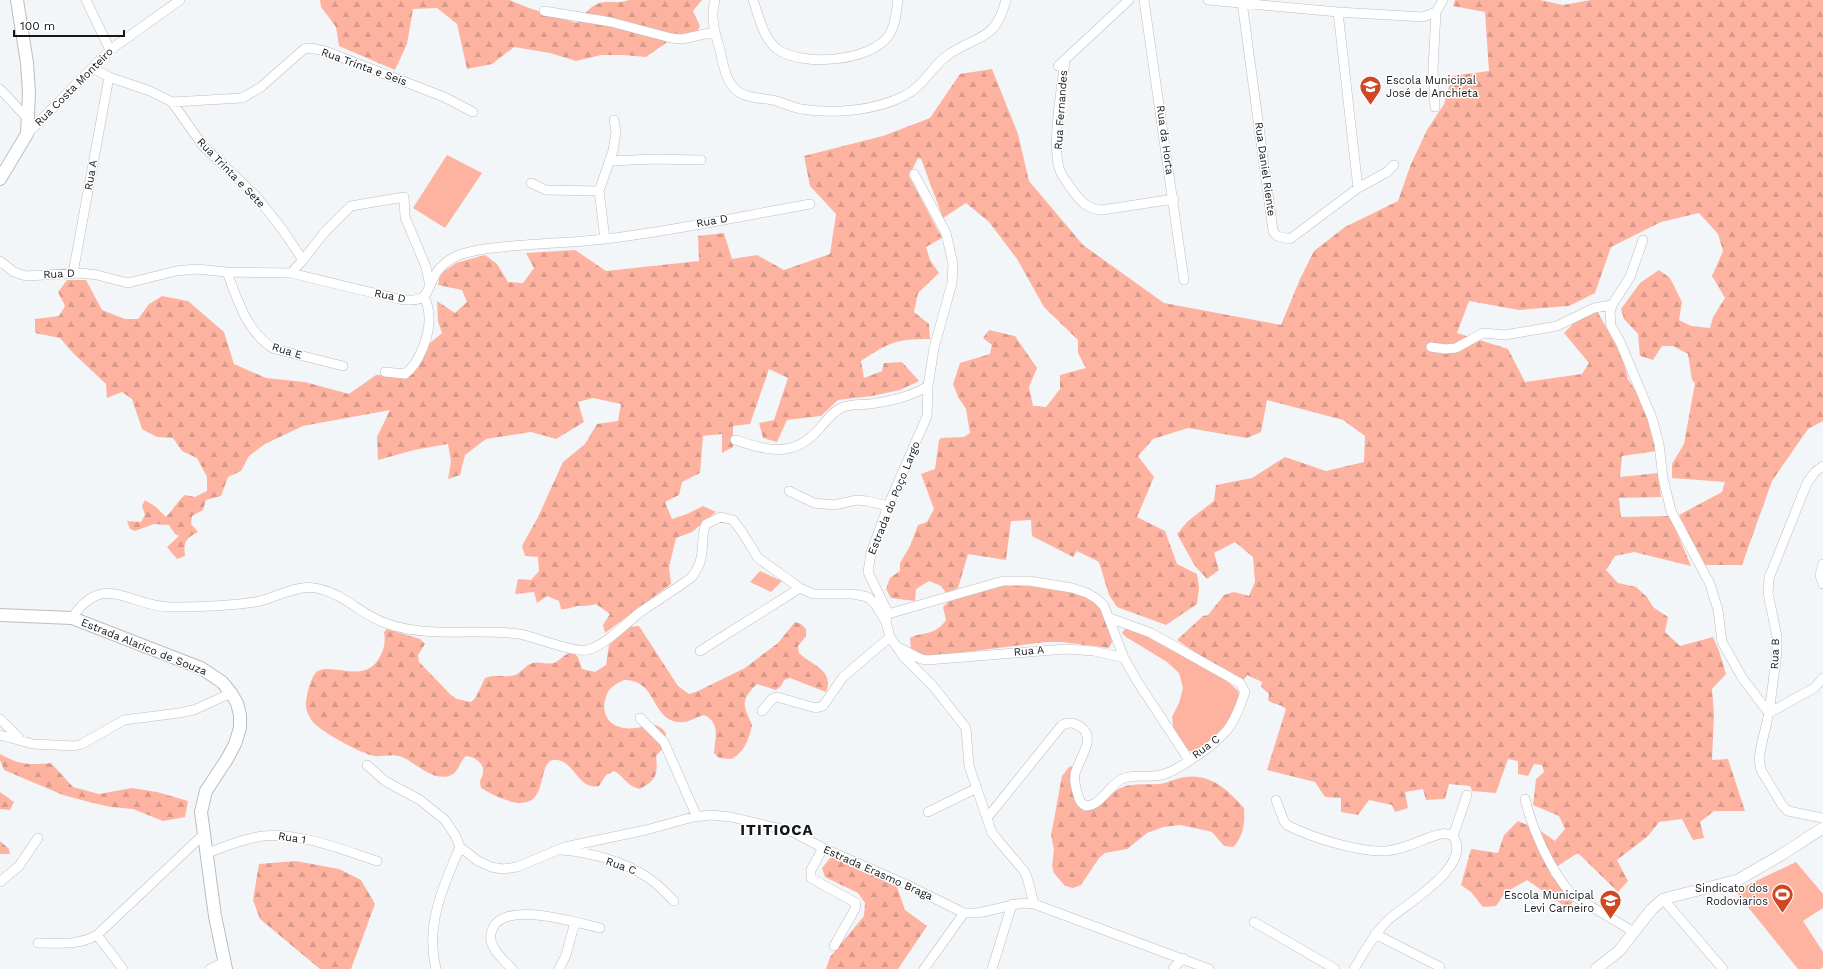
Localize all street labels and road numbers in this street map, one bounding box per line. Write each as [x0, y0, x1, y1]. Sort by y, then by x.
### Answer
street label: Rua Costa Monteiro [32, 45, 116, 129]
street label: Rua Trinta e Seis [319, 46, 409, 89]
street label: Rua Fernandes [1052, 70, 1070, 150]
street label: Rua da Horta [1154, 104, 1176, 176]
street label: Rua Daniel Riente [1252, 121, 1278, 217]
street label: Rua Trinta e Sete [194, 135, 268, 211]
street label: Rua A [82, 159, 100, 191]
street label: Rua D [695, 212, 729, 230]
street label: Rua D [43, 267, 75, 281]
street label: Rua D [373, 286, 407, 306]
street label: Rua E [270, 340, 304, 362]
street label: Estrada do Poço Largo [865, 439, 923, 557]
street label: Estrada Alarico de Souza [79, 616, 209, 678]
street label: Rua B [1768, 638, 1782, 670]
street label: Rua A [1013, 643, 1045, 659]
street label: Rua C [1190, 732, 1223, 762]
street label: Rua 1 [277, 829, 307, 847]
street label: Estrada Erasmo Braga [821, 843, 935, 903]
street label: Rua C [604, 855, 638, 878]

